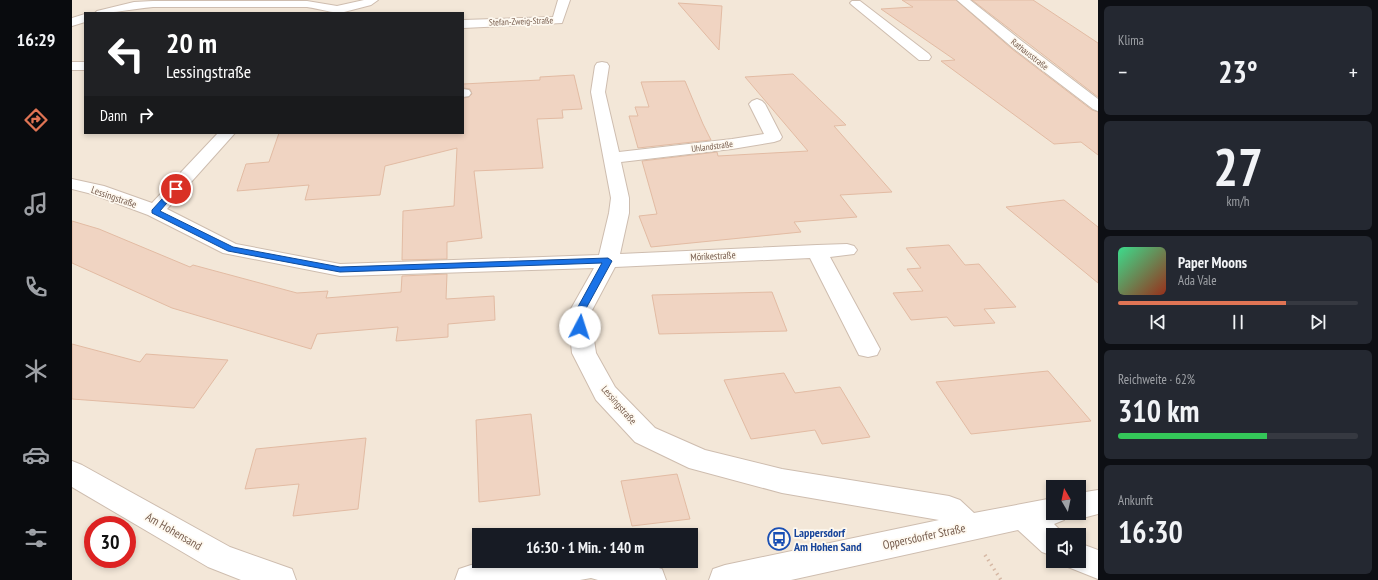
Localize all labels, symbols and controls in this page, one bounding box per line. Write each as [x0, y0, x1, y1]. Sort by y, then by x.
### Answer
street label: Stefan-Zweig-Straße [489, 14, 554, 28]
text: 20 m [166, 24, 217, 61]
text: 16:29 [17, 28, 55, 51]
icon: left [100, 28, 152, 80]
text: Klima [1118, 32, 1144, 49]
street label: Rathausstraße [1009, 36, 1051, 72]
text: 23° [1218, 52, 1258, 91]
text: − [1118, 58, 1127, 86]
text: + [1349, 58, 1358, 86]
text: Lessingstraße [166, 60, 251, 83]
icon: right [135, 104, 157, 126]
icon: directions [22, 106, 50, 134]
text: Dann [100, 106, 127, 125]
text: 27 [1213, 133, 1263, 200]
street label: Uhlandstraße [691, 138, 734, 154]
pin [159, 172, 193, 206]
icon: arrive [165, 178, 187, 200]
street label: Lessingstraße [89, 183, 139, 211]
icon: music [22, 190, 50, 218]
text: km/h [1226, 193, 1250, 210]
street label: Mörikestraße [690, 248, 736, 264]
text: Paper Moons [1178, 253, 1247, 272]
text: Ada Vale [1178, 272, 1217, 289]
icon: phone [22, 273, 50, 301]
position arrow [559, 306, 601, 348]
icon: previous [1147, 311, 1169, 333]
icon: pause [1227, 311, 1249, 333]
icon: next [1307, 311, 1329, 333]
icon: climate [22, 357, 50, 385]
text: Reichweite · 62% [1118, 371, 1195, 388]
street label: Lessingstraße [599, 383, 639, 427]
text: 310 km [1118, 391, 1199, 430]
icon: car [22, 441, 50, 469]
north arrow [1046, 480, 1086, 520]
map controls [1046, 480, 1086, 568]
text: Ankunft [1118, 492, 1153, 509]
street label: Am Hohensand [143, 509, 205, 553]
text: 16:30 [1118, 512, 1183, 551]
speed limit sign: 30 [84, 516, 136, 568]
street label: Oppersdorfer Straße [881, 520, 967, 552]
icon: filters [22, 524, 50, 552]
place label: Lappersdorf Am Hohen Sand [793, 525, 862, 554]
bus stop icon: Lappersdorf Am Hohen Sand [766, 526, 792, 552]
button: sound [1046, 528, 1086, 568]
text: 16:30 · 1 Min. · 140 m [526, 538, 644, 557]

